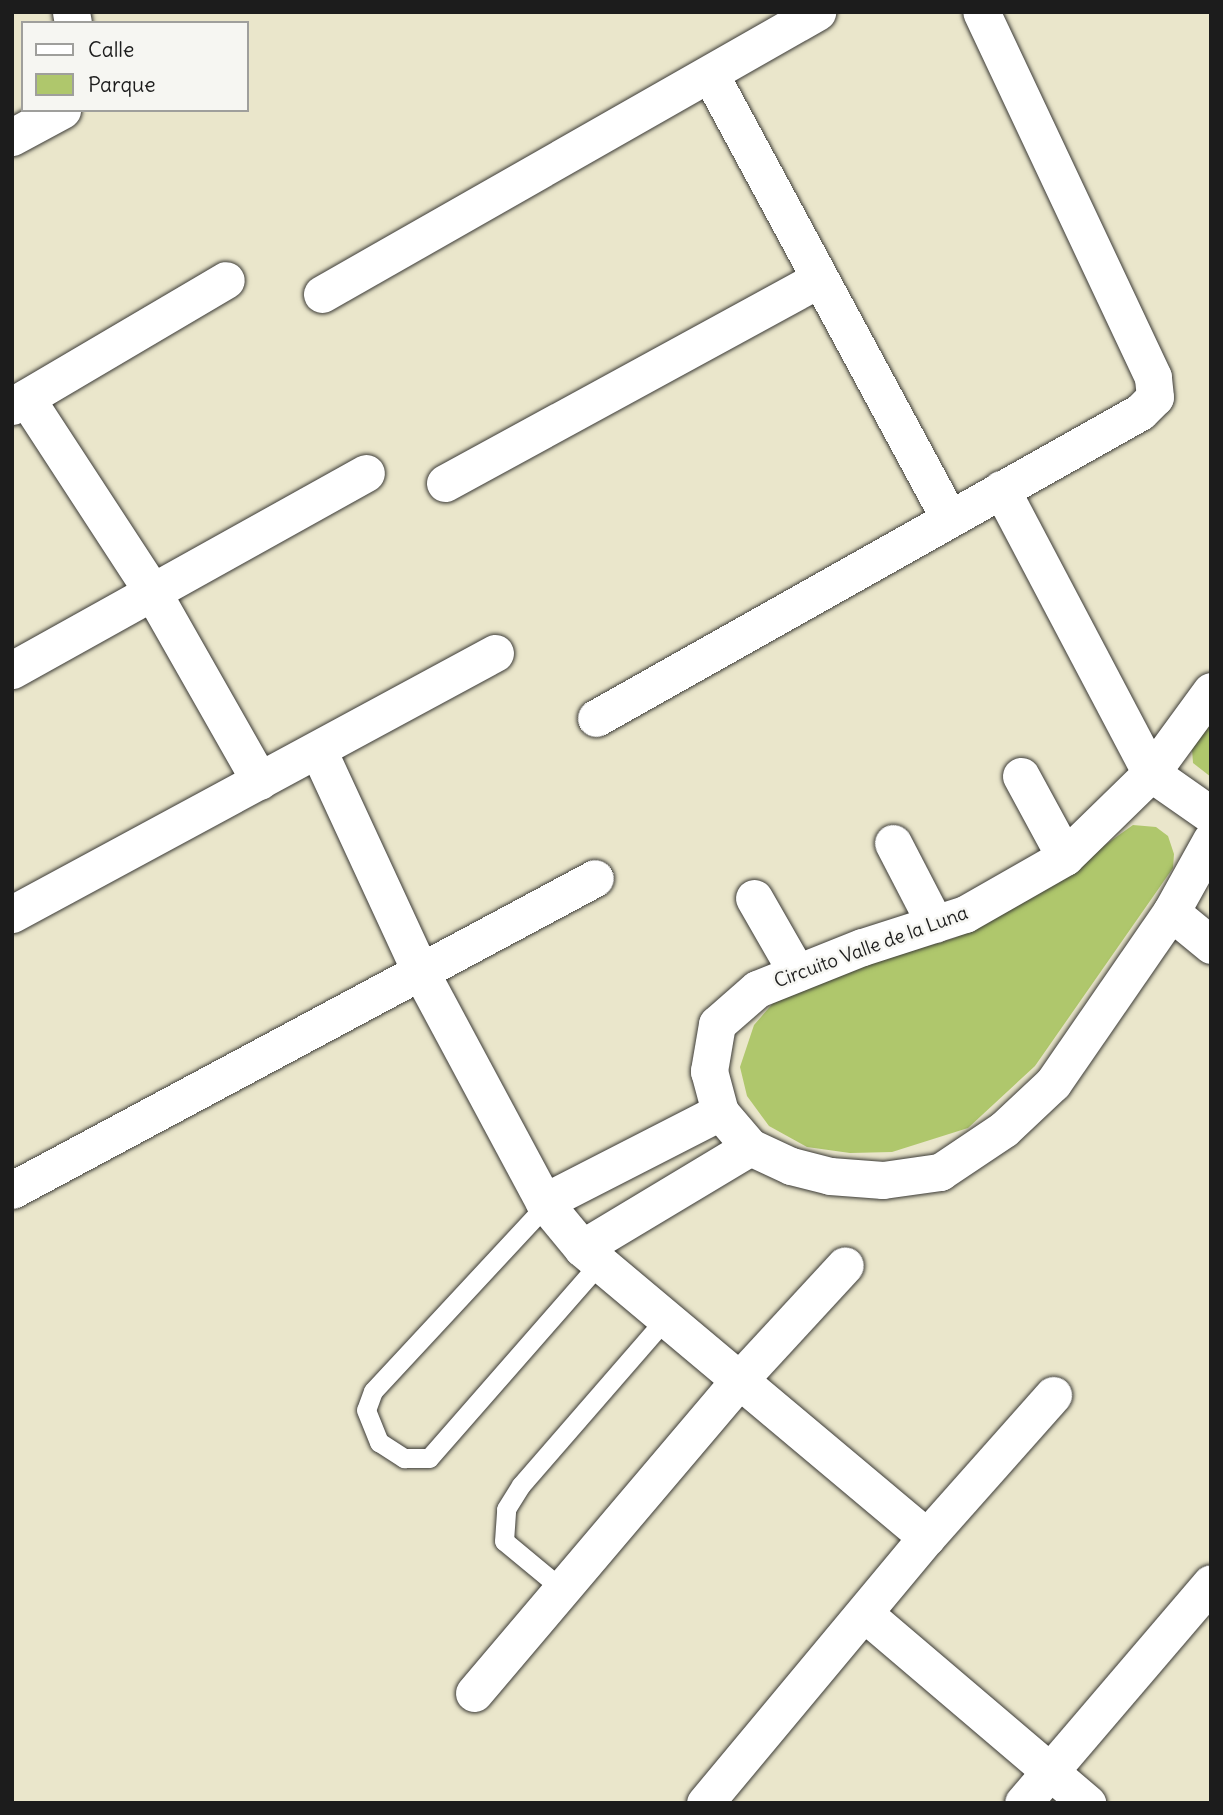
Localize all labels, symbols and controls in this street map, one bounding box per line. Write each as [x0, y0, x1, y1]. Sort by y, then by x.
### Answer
legend [21, 21, 248, 112]
text: Calle [88, 36, 134, 63]
text: Parque [88, 71, 156, 98]
street label: Circuito Valle de la Luna [771, 901, 971, 993]

